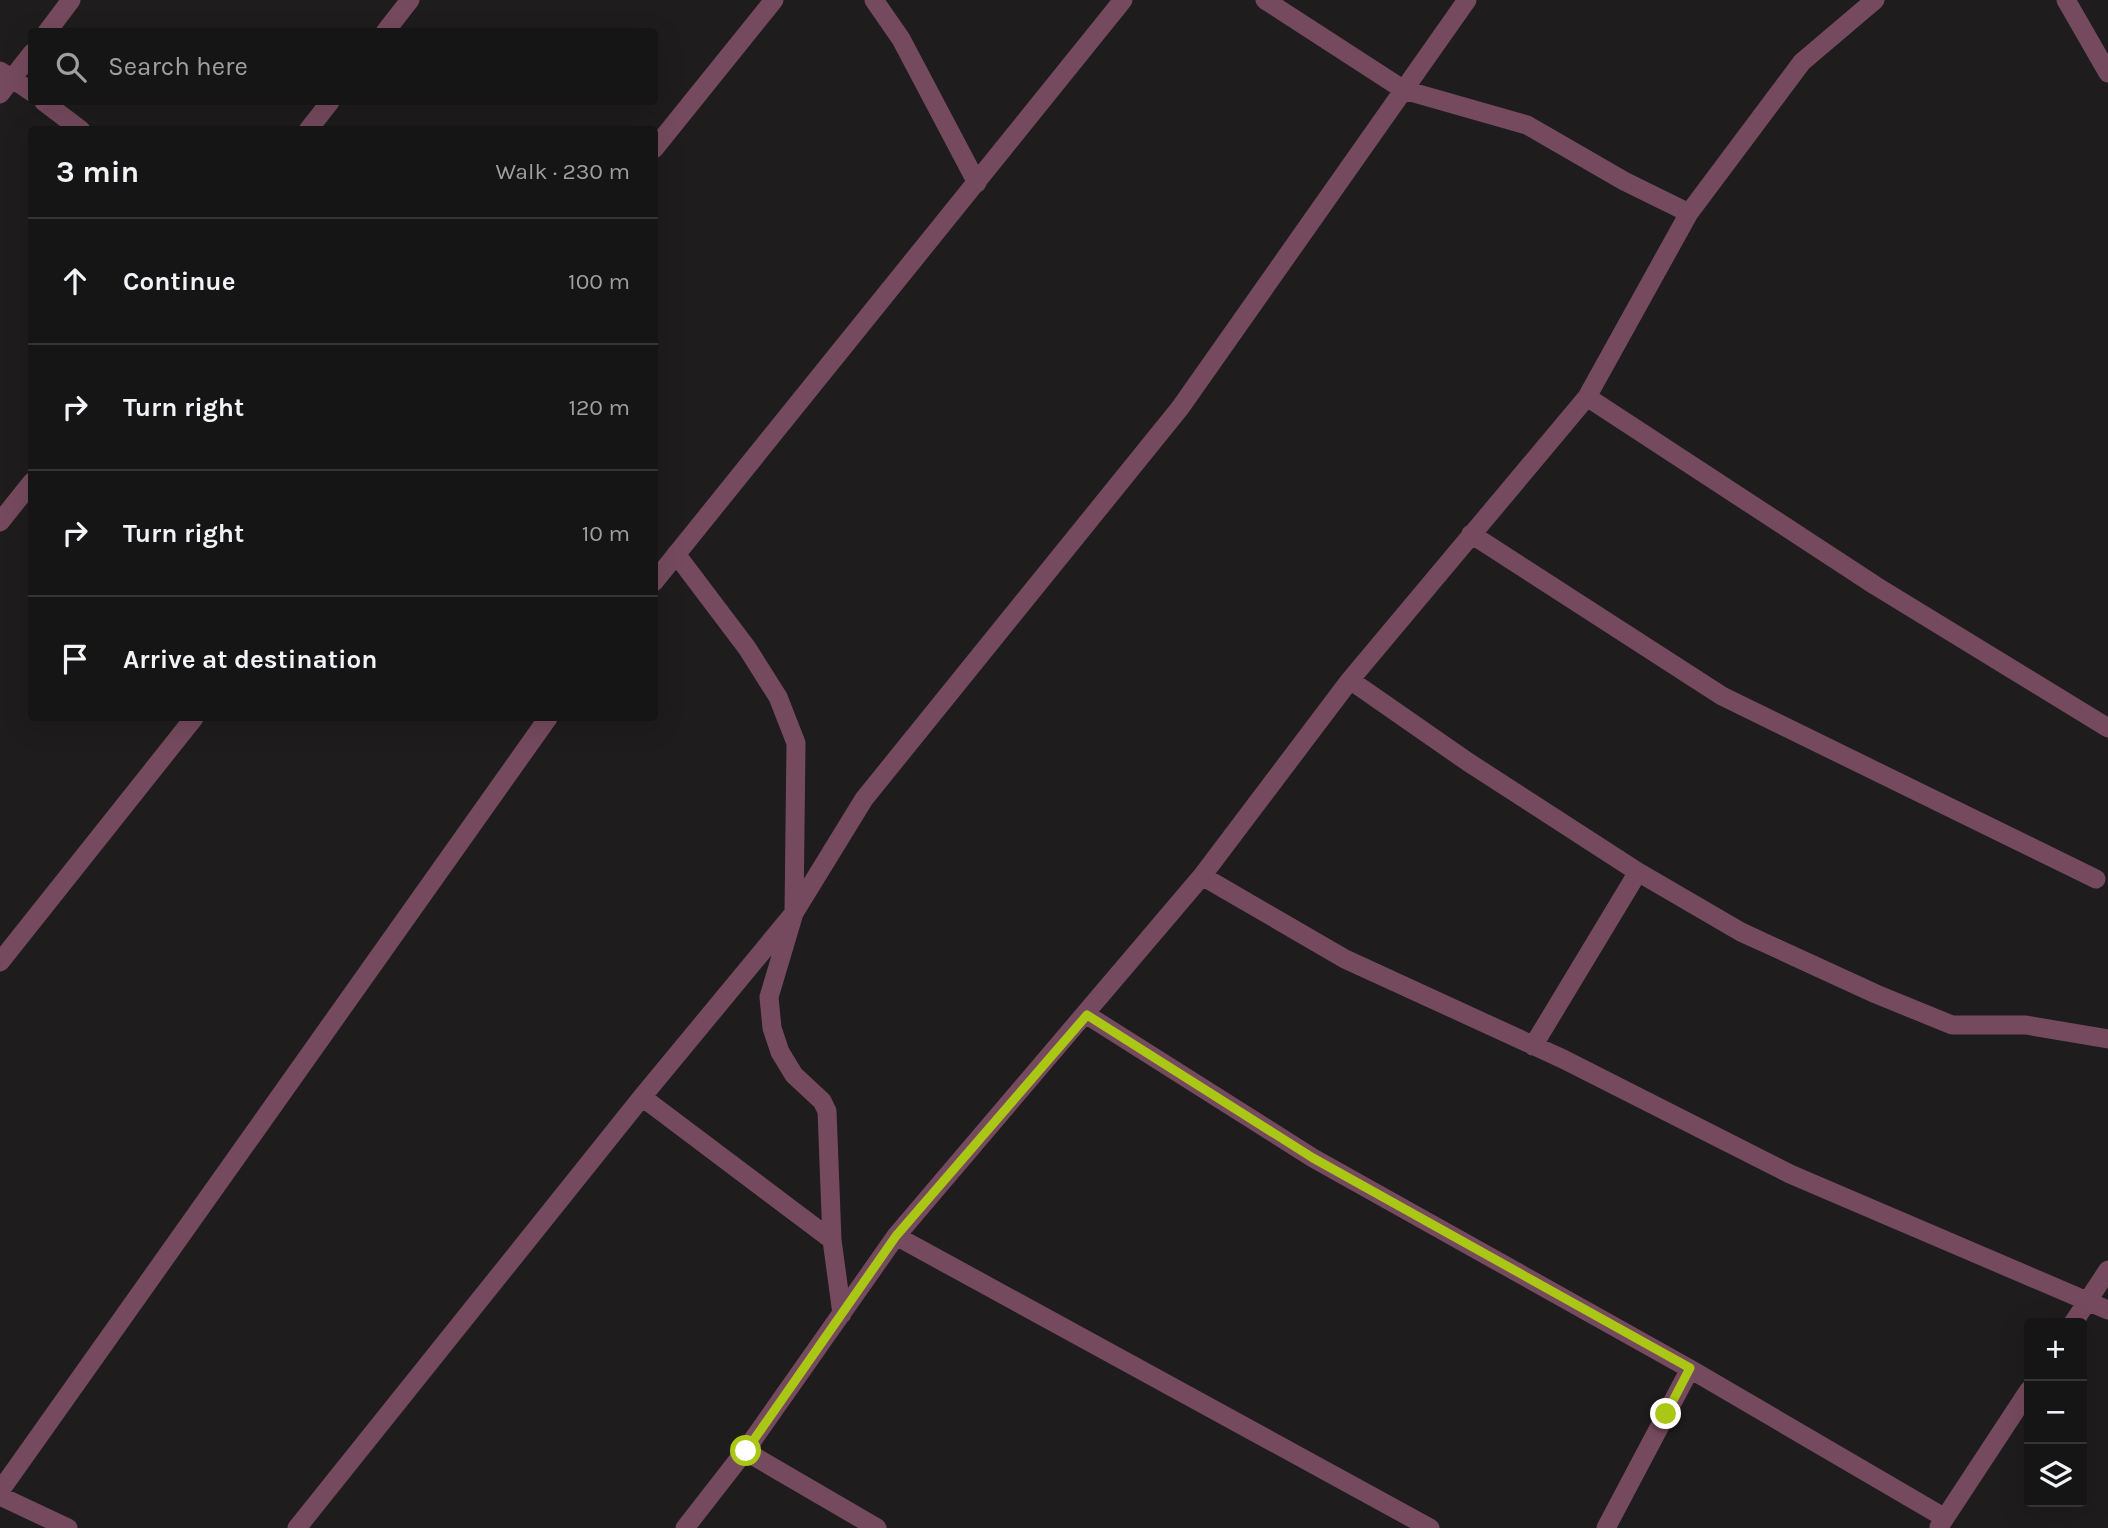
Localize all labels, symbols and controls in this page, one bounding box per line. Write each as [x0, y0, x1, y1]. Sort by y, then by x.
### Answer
search box [28, 28, 658, 105]
icon: search [52, 48, 90, 86]
text: Search here [108, 51, 248, 82]
text: 3 min [56, 154, 139, 190]
text: Walk · 230 m [496, 158, 630, 185]
icon: ahead [56, 262, 94, 300]
text: Continue [123, 266, 235, 297]
text: 100 m [568, 268, 630, 295]
icon: right [56, 388, 94, 426]
text: Turn right [123, 392, 244, 423]
text: 120 m [568, 394, 630, 421]
icon: right [56, 514, 94, 552]
text: Turn right [123, 518, 244, 549]
text: 10 m [582, 520, 630, 547]
icon: arrive [56, 640, 94, 678]
text: Arrive at destination [123, 644, 377, 675]
map controls [2024, 1318, 2087, 1507]
button: + [2024, 1318, 2087, 1381]
button: − [2024, 1381, 2087, 1444]
route end [1650, 1398, 1681, 1429]
route start [730, 1435, 761, 1466]
button: layers [2024, 1444, 2087, 1507]

